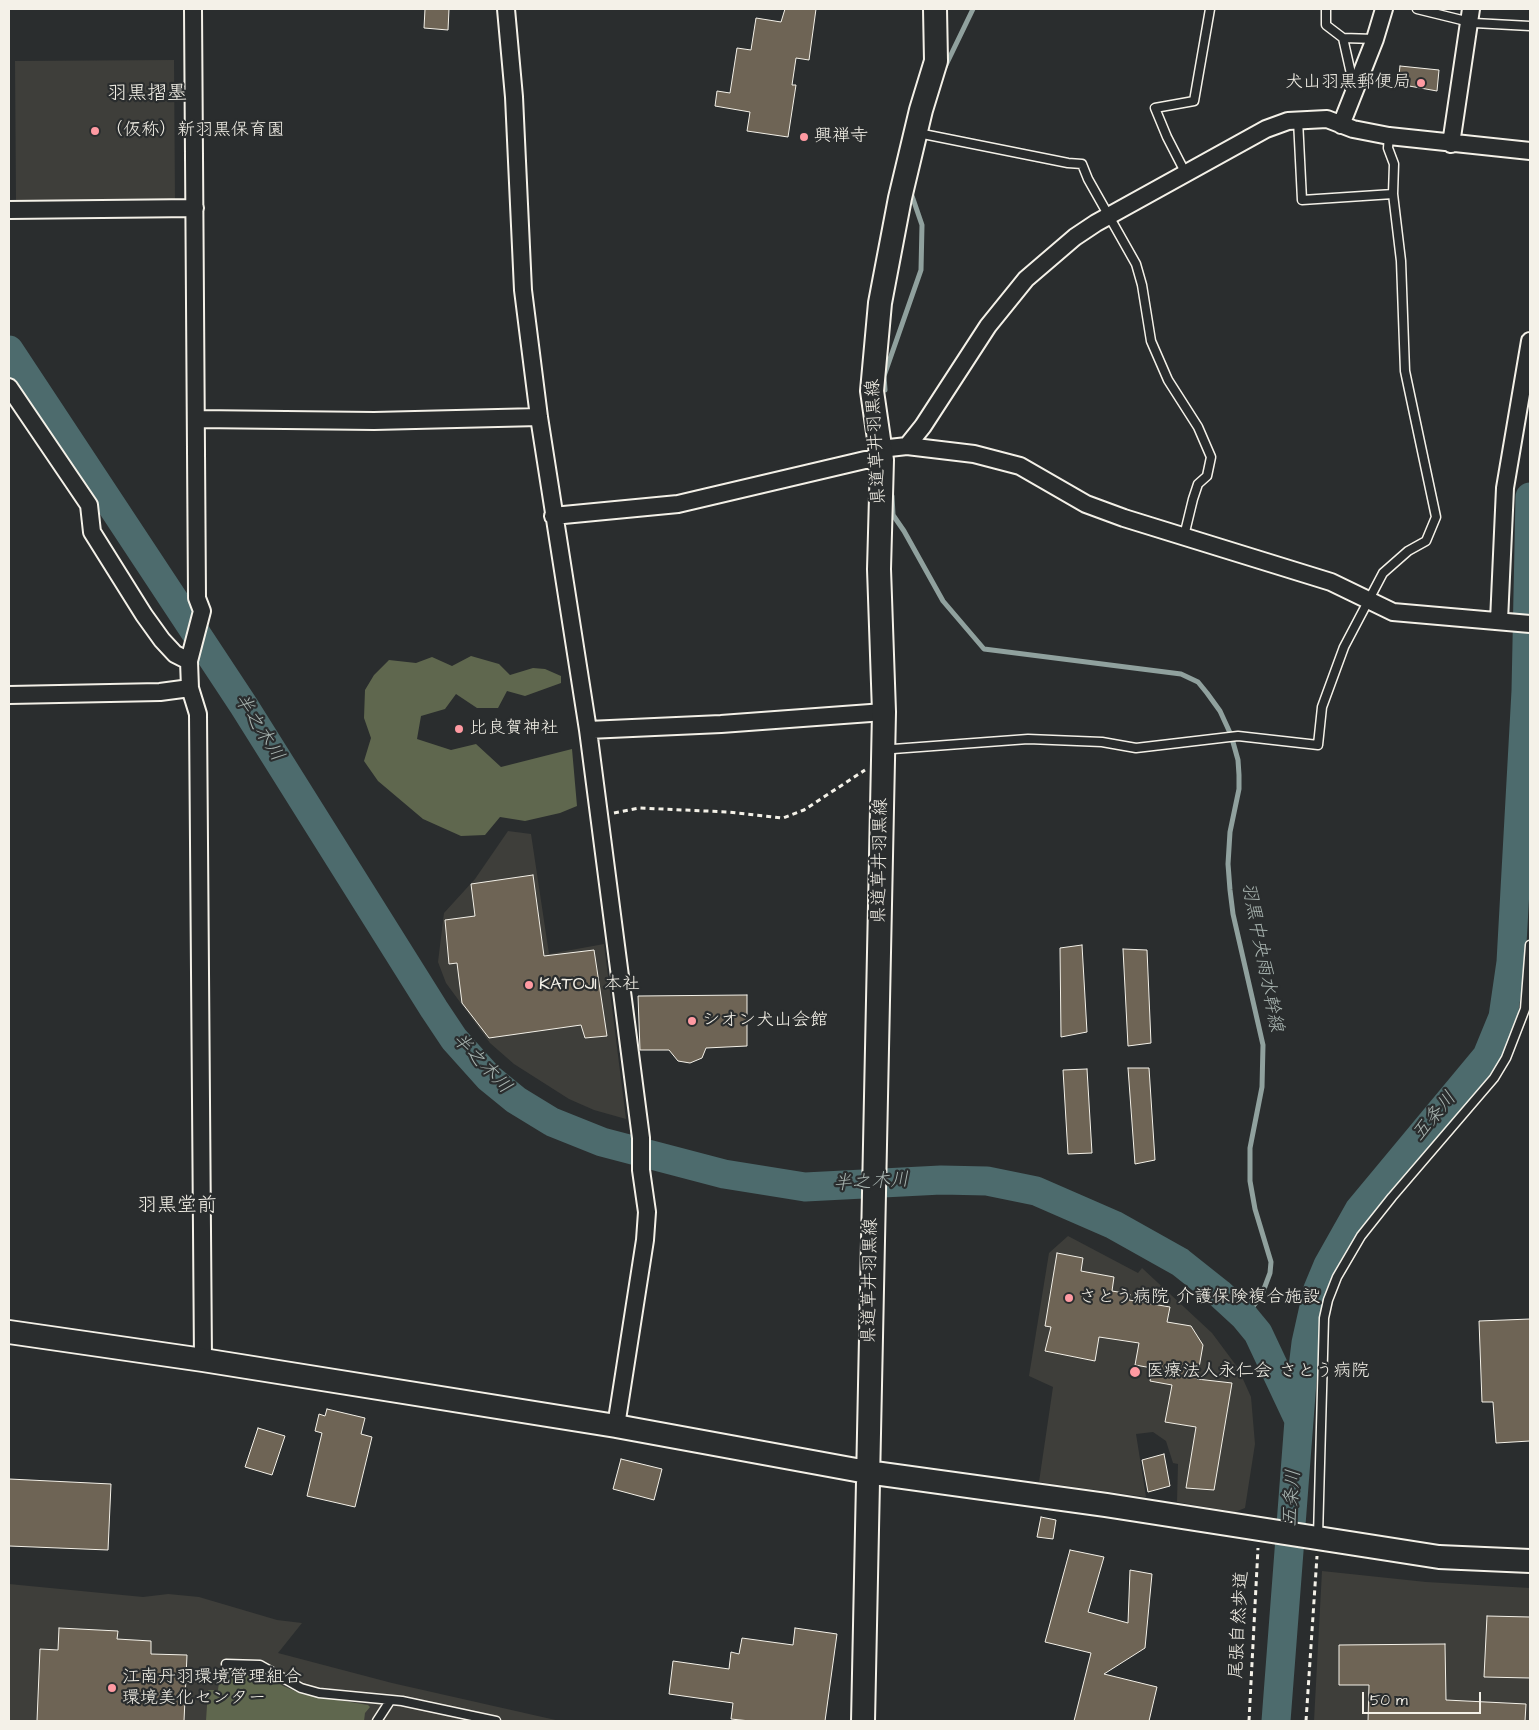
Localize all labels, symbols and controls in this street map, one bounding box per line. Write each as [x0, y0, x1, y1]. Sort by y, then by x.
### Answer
place label: 犬山羽黒郵便局 [1285, 72, 1411, 94]
marker: 犬山羽黒郵便局 [1415, 77, 1427, 89]
district label: 羽黒摺墨 [107, 83, 187, 107]
place label: （仮称）新羽黒保育園 [105, 120, 285, 142]
marker: （仮称）新羽黒保育園 [89, 125, 101, 137]
place label: 興禅寺 [814, 126, 868, 148]
marker: 興禅寺 [798, 131, 810, 143]
street label: 県道草井羽黒線 [863, 379, 891, 505]
water label: 半之木川 [228, 690, 288, 766]
place label: 比良賀神社 [469, 718, 559, 740]
marker: 比良賀神社 [453, 723, 465, 735]
street label: 県道草井羽黒線 [869, 798, 893, 924]
water label: 羽黒中央雨水幹線 [1235, 880, 1287, 1034]
place label: KATOJI 本社 [539, 974, 640, 996]
marker: KATOJI 本社 [523, 979, 535, 991]
place label: シオン犬山会館 [702, 1010, 828, 1032]
marker: シオン犬山会館 [686, 1015, 698, 1027]
water label: 半之木川 [446, 1029, 516, 1099]
water label: 五条川 [1408, 1088, 1462, 1146]
water label: 半之木川 [832, 1170, 910, 1196]
district label: 羽黒堂前 [137, 1195, 217, 1219]
street label: 県道草井羽黒線 [859, 1218, 883, 1344]
place label: さとう病院 介護保険複合施設 [1079, 1287, 1320, 1309]
marker: さとう病院 介護保険複合施設 [1063, 1292, 1075, 1304]
place label: 医療法人永仁会 さとう病院 [1146, 1361, 1369, 1383]
marker: 医療法人永仁会 さとう病院 [1128, 1365, 1142, 1379]
water label: 五条川 [1280, 1469, 1306, 1527]
street label: 尾張自然歩道 [1226, 1571, 1254, 1679]
place label: 江南丹羽環境管理組合 環境美化センター [122, 1667, 302, 1710]
marker: 江南丹羽環境管理組合 環境美化センター [106, 1682, 118, 1694]
scale bar [1364, 1682, 1483, 1714]
text: 50 m [1370, 1690, 1408, 1711]

